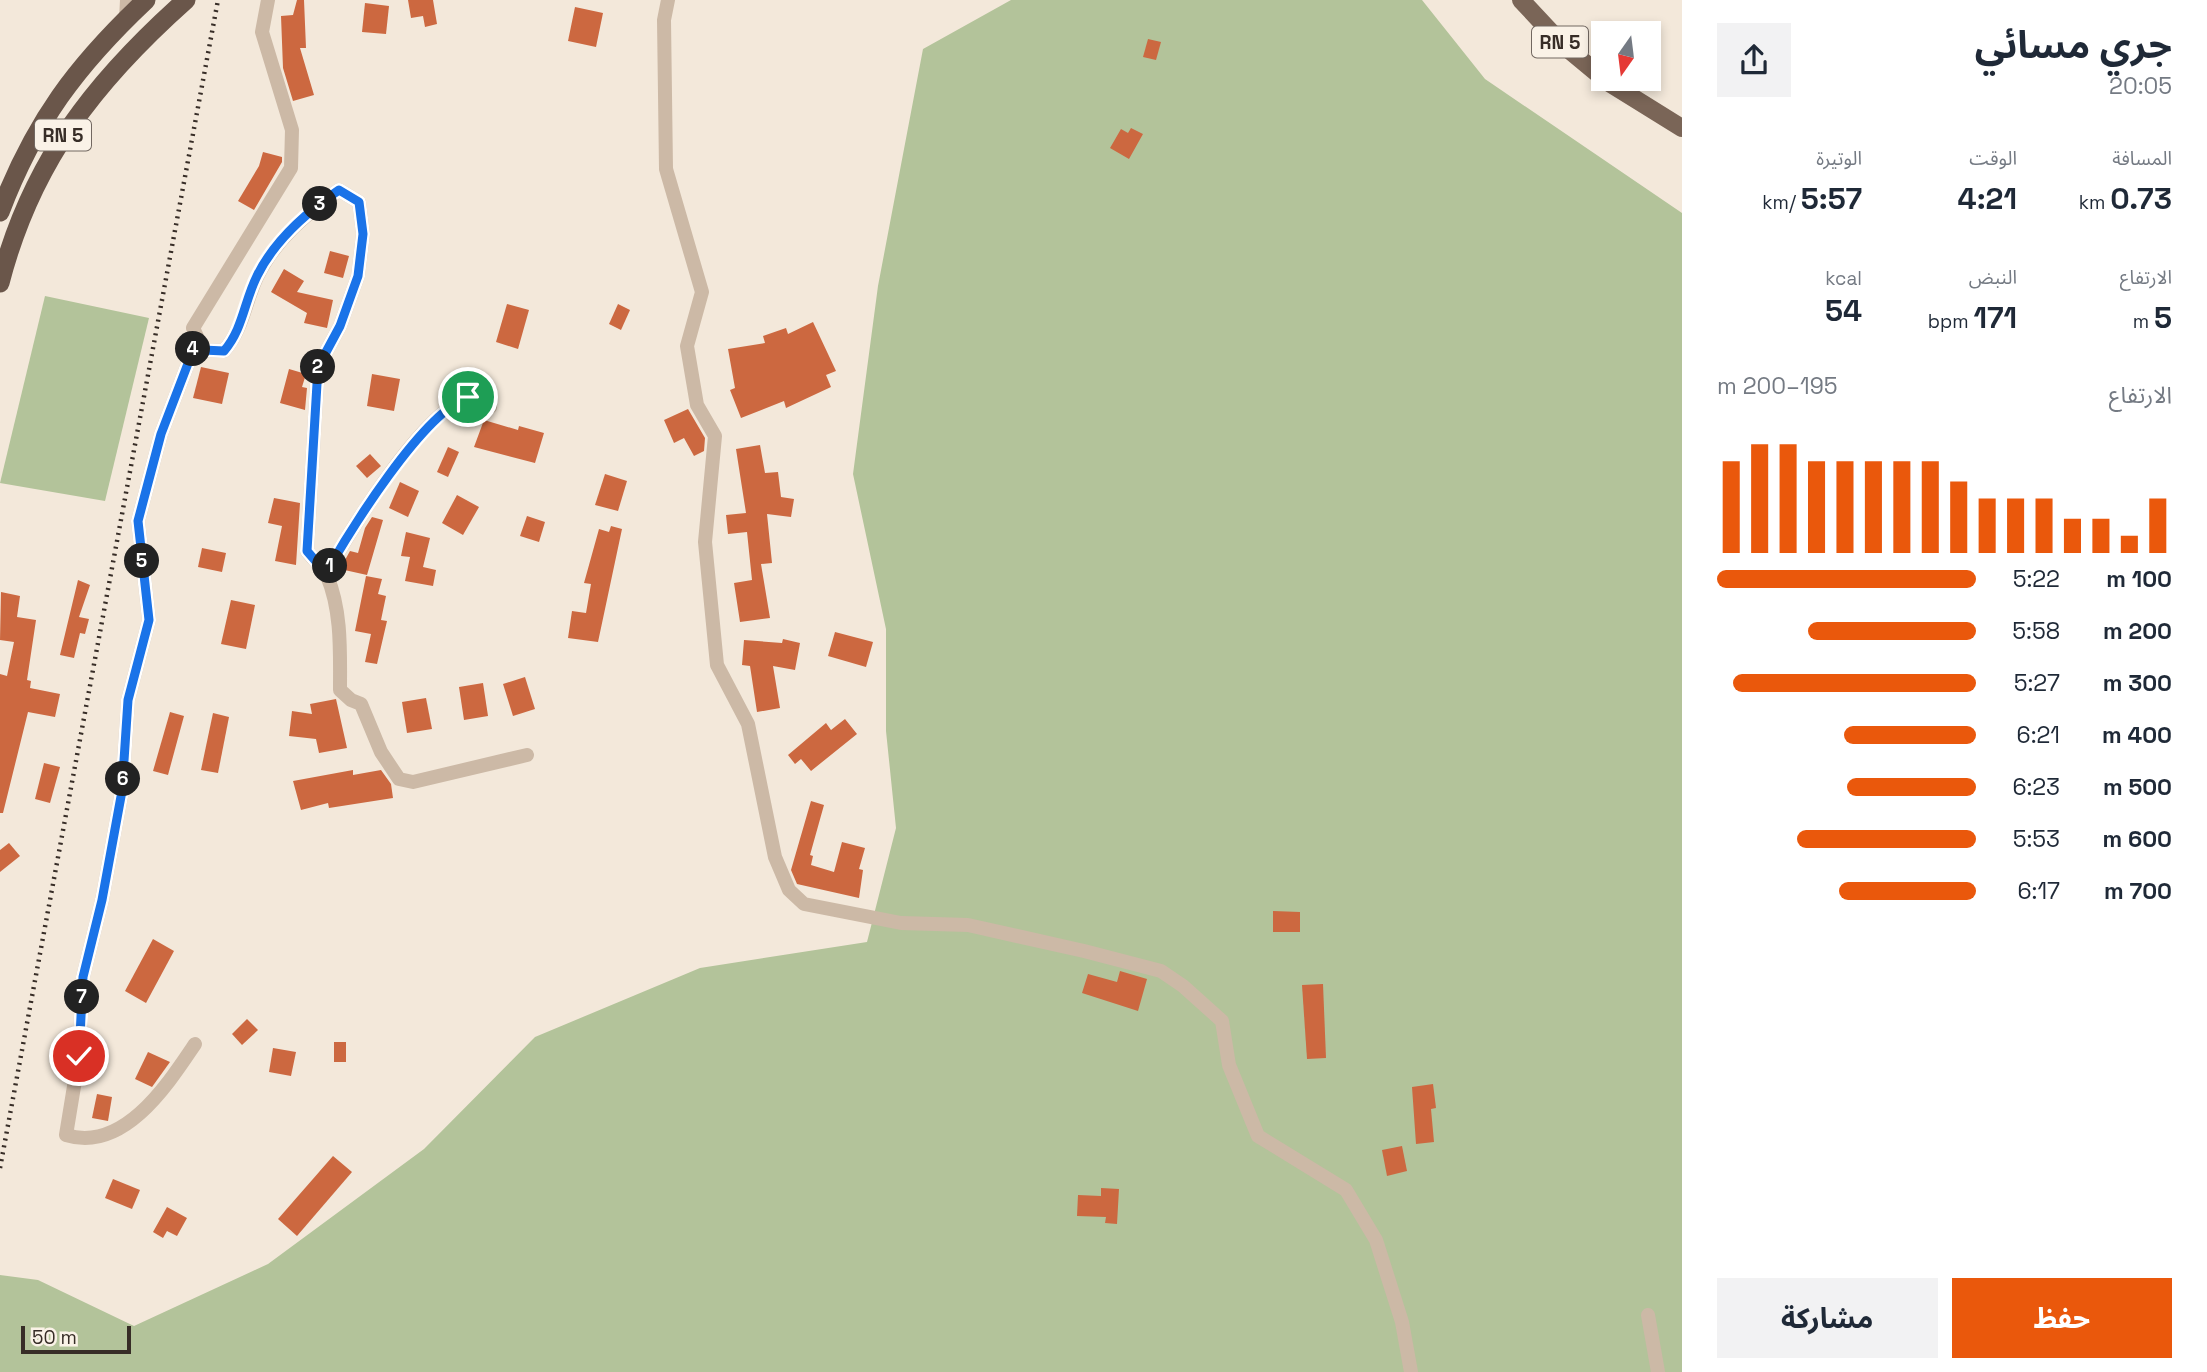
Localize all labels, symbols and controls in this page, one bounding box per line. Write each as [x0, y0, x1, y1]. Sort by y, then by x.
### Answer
north arrow [1591, 21, 1661, 91]
map controls [1591, 21, 1661, 91]
text: جري مسائي [1975, 21, 2172, 69]
button: share [1717, 23, 1791, 97]
road number: RN 5 [1532, 26, 1588, 58]
text: 20:05 [2109, 71, 2172, 101]
road number: RN 5 [35, 119, 91, 150]
text: الوتيرة [1816, 146, 1862, 171]
text: الوقت [1969, 146, 2017, 171]
text: المسافة [2112, 146, 2172, 171]
text: 5:57 [1801, 179, 1862, 218]
text: 4:21 [1958, 179, 2017, 218]
text: 0.73 [2110, 179, 2172, 218]
pin: 3 [302, 186, 338, 222]
text: /km [1762, 190, 1801, 215]
text: km [2079, 190, 2110, 215]
text: 3 [314, 191, 325, 216]
text: النبض [1969, 265, 2017, 290]
text: الارتفاع [2120, 265, 2172, 290]
text: kcal [1825, 266, 1862, 291]
text: 54 [1825, 291, 1862, 330]
text: 171 [1974, 298, 2017, 337]
text: 5 [2154, 298, 2172, 337]
text: bpm [1928, 309, 1974, 334]
text: m [2133, 309, 2154, 334]
pin: 4 [176, 332, 210, 366]
text: 4 [186, 336, 199, 361]
pin: 2 [300, 350, 336, 384]
text: 2 [312, 354, 323, 379]
pin [438, 367, 498, 427]
text: 195–200 m [1717, 371, 1838, 401]
icon: arrive [449, 378, 487, 416]
text: الارتفاع [2109, 380, 2172, 410]
pin: 5 [124, 544, 160, 578]
text: 5 [136, 548, 147, 573]
pin: 1 [312, 548, 348, 584]
text: 1 [325, 553, 334, 578]
text: 5:22 [2013, 564, 2060, 594]
text: 100 m [2106, 564, 2172, 594]
text: 5:58 [2012, 616, 2060, 646]
text: 200 m [2103, 616, 2172, 646]
text: 5:27 [2014, 668, 2060, 698]
text: 300 m [2103, 668, 2172, 698]
text: 6:21 [2017, 720, 2060, 750]
text: 400 m [2102, 720, 2172, 750]
pin: 6 [106, 762, 140, 796]
text: 6 [117, 766, 128, 791]
text: 6:23 [2012, 772, 2060, 802]
text: 500 m [2103, 772, 2172, 802]
text: 5:53 [2013, 824, 2060, 854]
text: 600 m [2102, 824, 2172, 854]
text: 6:17 [2018, 876, 2060, 906]
text: 700 m [2104, 876, 2172, 906]
pin: 7 [64, 979, 100, 1014]
text: 7 [76, 984, 87, 1009]
pin [49, 1026, 109, 1086]
icon: check [60, 1037, 98, 1075]
button: مشاركة [1717, 1278, 1938, 1358]
button: حفظ [1952, 1278, 2172, 1358]
scale bar [21, 1323, 131, 1355]
text: 50 m [32, 1325, 77, 1350]

